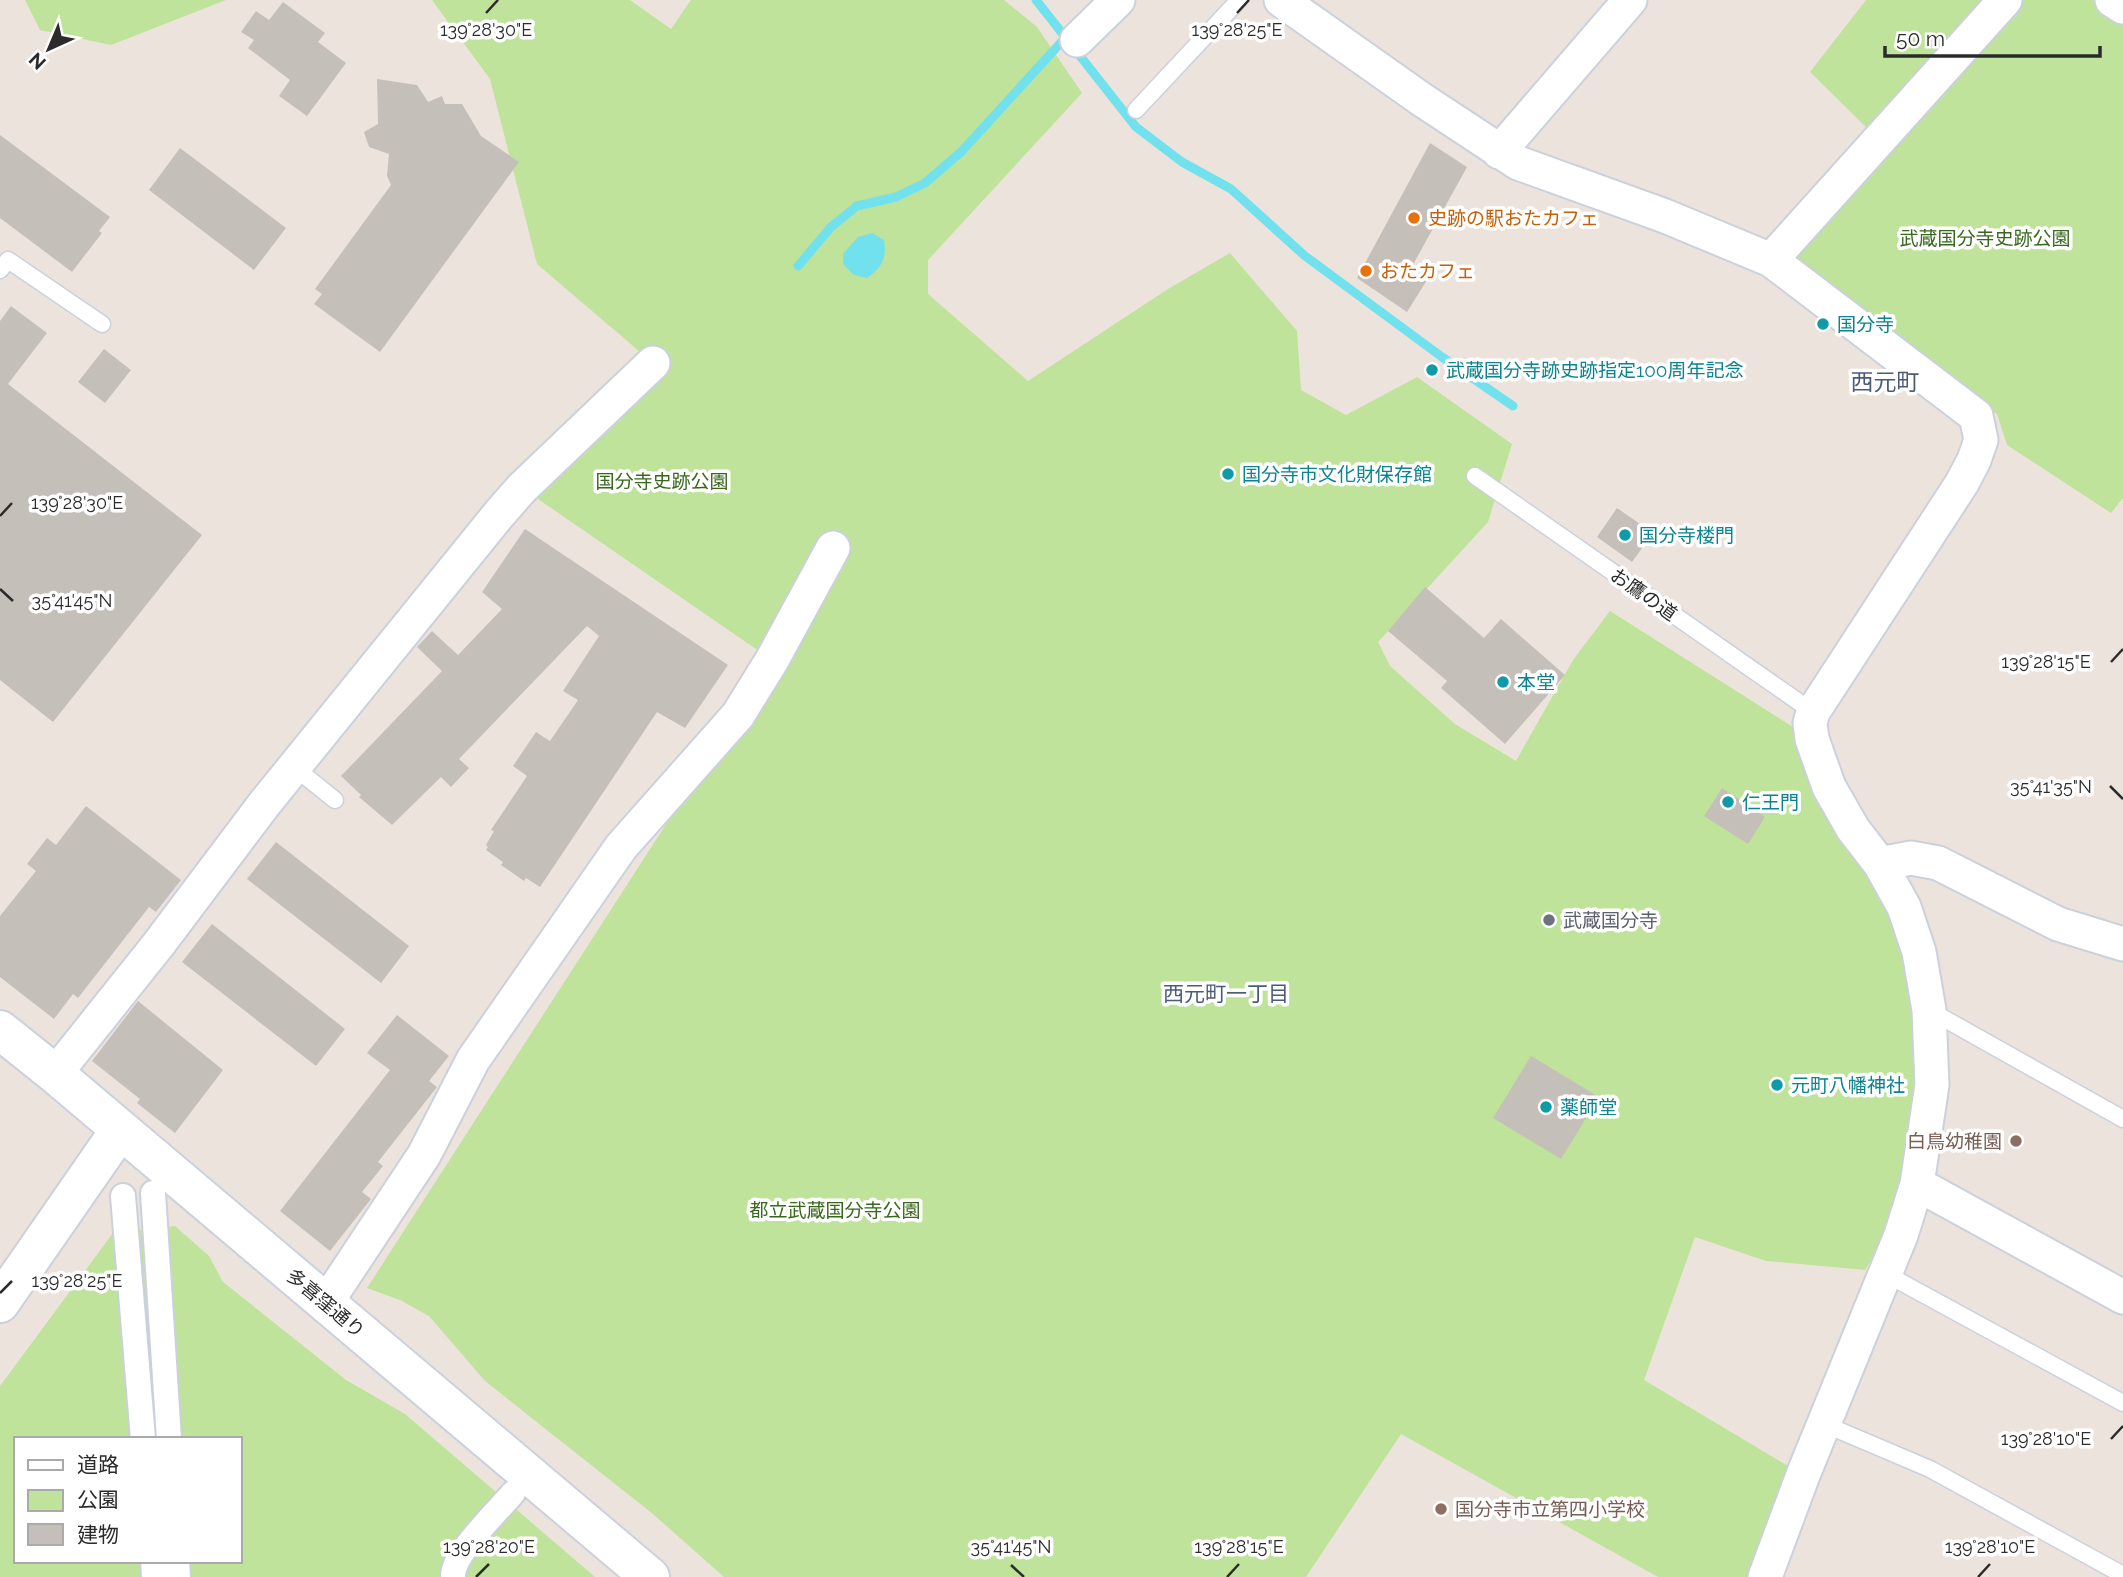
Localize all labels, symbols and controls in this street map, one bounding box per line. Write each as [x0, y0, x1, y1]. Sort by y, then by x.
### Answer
north arrow [14, 14, 84, 84]
scale bar [1885, 14, 2100, 58]
text: 139°28'30"E [440, 19, 532, 40]
text: 139°28'25"E [1192, 19, 1283, 40]
text: 50 m [1896, 26, 1945, 51]
text: N [24, 48, 50, 74]
place label: 史跡の駅おたカフェ [1428, 207, 1599, 229]
marker: 史跡の駅おたカフェ [1406, 210, 1422, 226]
park label: 武蔵国分寺史跡公園 [1899, 227, 2071, 249]
place label: おたカフェ [1380, 260, 1475, 282]
marker: おたカフェ [1358, 263, 1374, 279]
place label: 国分寺 [1837, 313, 1894, 335]
marker: 国分寺 [1815, 316, 1831, 332]
place label: 武蔵国分寺跡史跡指定100周年記念 [1446, 359, 1743, 381]
marker: 武蔵国分寺跡史跡指定100周年記念 [1424, 362, 1440, 378]
district label: 西元町 [1851, 368, 1920, 395]
place label: 国分寺市文化財保存館 [1242, 463, 1432, 485]
marker: 国分寺市文化財保存館 [1220, 466, 1236, 482]
park label: 国分寺史跡公園 [595, 470, 729, 492]
text: 139°28'30"E [31, 492, 123, 513]
place label: 国分寺楼門 [1639, 524, 1734, 546]
marker: 国分寺楼門 [1617, 527, 1633, 543]
street label: お鷹の道 [1607, 563, 1681, 625]
text: 35°41'45"N [32, 590, 112, 611]
text: 139°28'15"E [2001, 651, 2091, 672]
place label: 本堂 [1517, 671, 1555, 693]
marker: 本堂 [1495, 674, 1511, 690]
text: 35°41'35"N [2010, 776, 2092, 797]
place label: 仁王門 [1742, 791, 1799, 813]
marker: 仁王門 [1720, 794, 1736, 810]
place label: 武蔵国分寺 [1563, 909, 1658, 931]
marker: 武蔵国分寺 [1541, 912, 1557, 928]
district label: 西元町一丁目 [1163, 981, 1289, 1006]
place label: 元町八幡神社 [1791, 1074, 1905, 1096]
marker: 元町八幡神社 [1769, 1077, 1785, 1093]
place label: 薬師堂 [1560, 1096, 1617, 1118]
marker: 薬師堂 [1538, 1099, 1554, 1115]
place label: 白鳥幼稚園 [1907, 1130, 2002, 1152]
marker: 白鳥幼稚園 [2008, 1133, 2024, 1149]
park label: 都立武蔵国分寺公園 [749, 1199, 921, 1221]
street label: 多喜窪通り [283, 1264, 369, 1342]
text: 139°28'25"E [32, 1270, 123, 1291]
text: 139°28'10"E [2001, 1428, 2091, 1449]
legend [14, 1437, 242, 1563]
text: 道路 [77, 1452, 119, 1477]
text: 公園 [77, 1487, 119, 1512]
place label: 国分寺市立第四小学校 [1455, 1498, 1645, 1520]
marker: 国分寺市立第四小学校 [1433, 1501, 1449, 1517]
text: 建物 [77, 1522, 119, 1547]
text: 139°28'20"E [443, 1536, 535, 1557]
text: 35°41'45"N [971, 1536, 1051, 1557]
text: 139°28'15"E [1194, 1536, 1284, 1557]
text: 139°28'10"E [1945, 1536, 2035, 1557]

